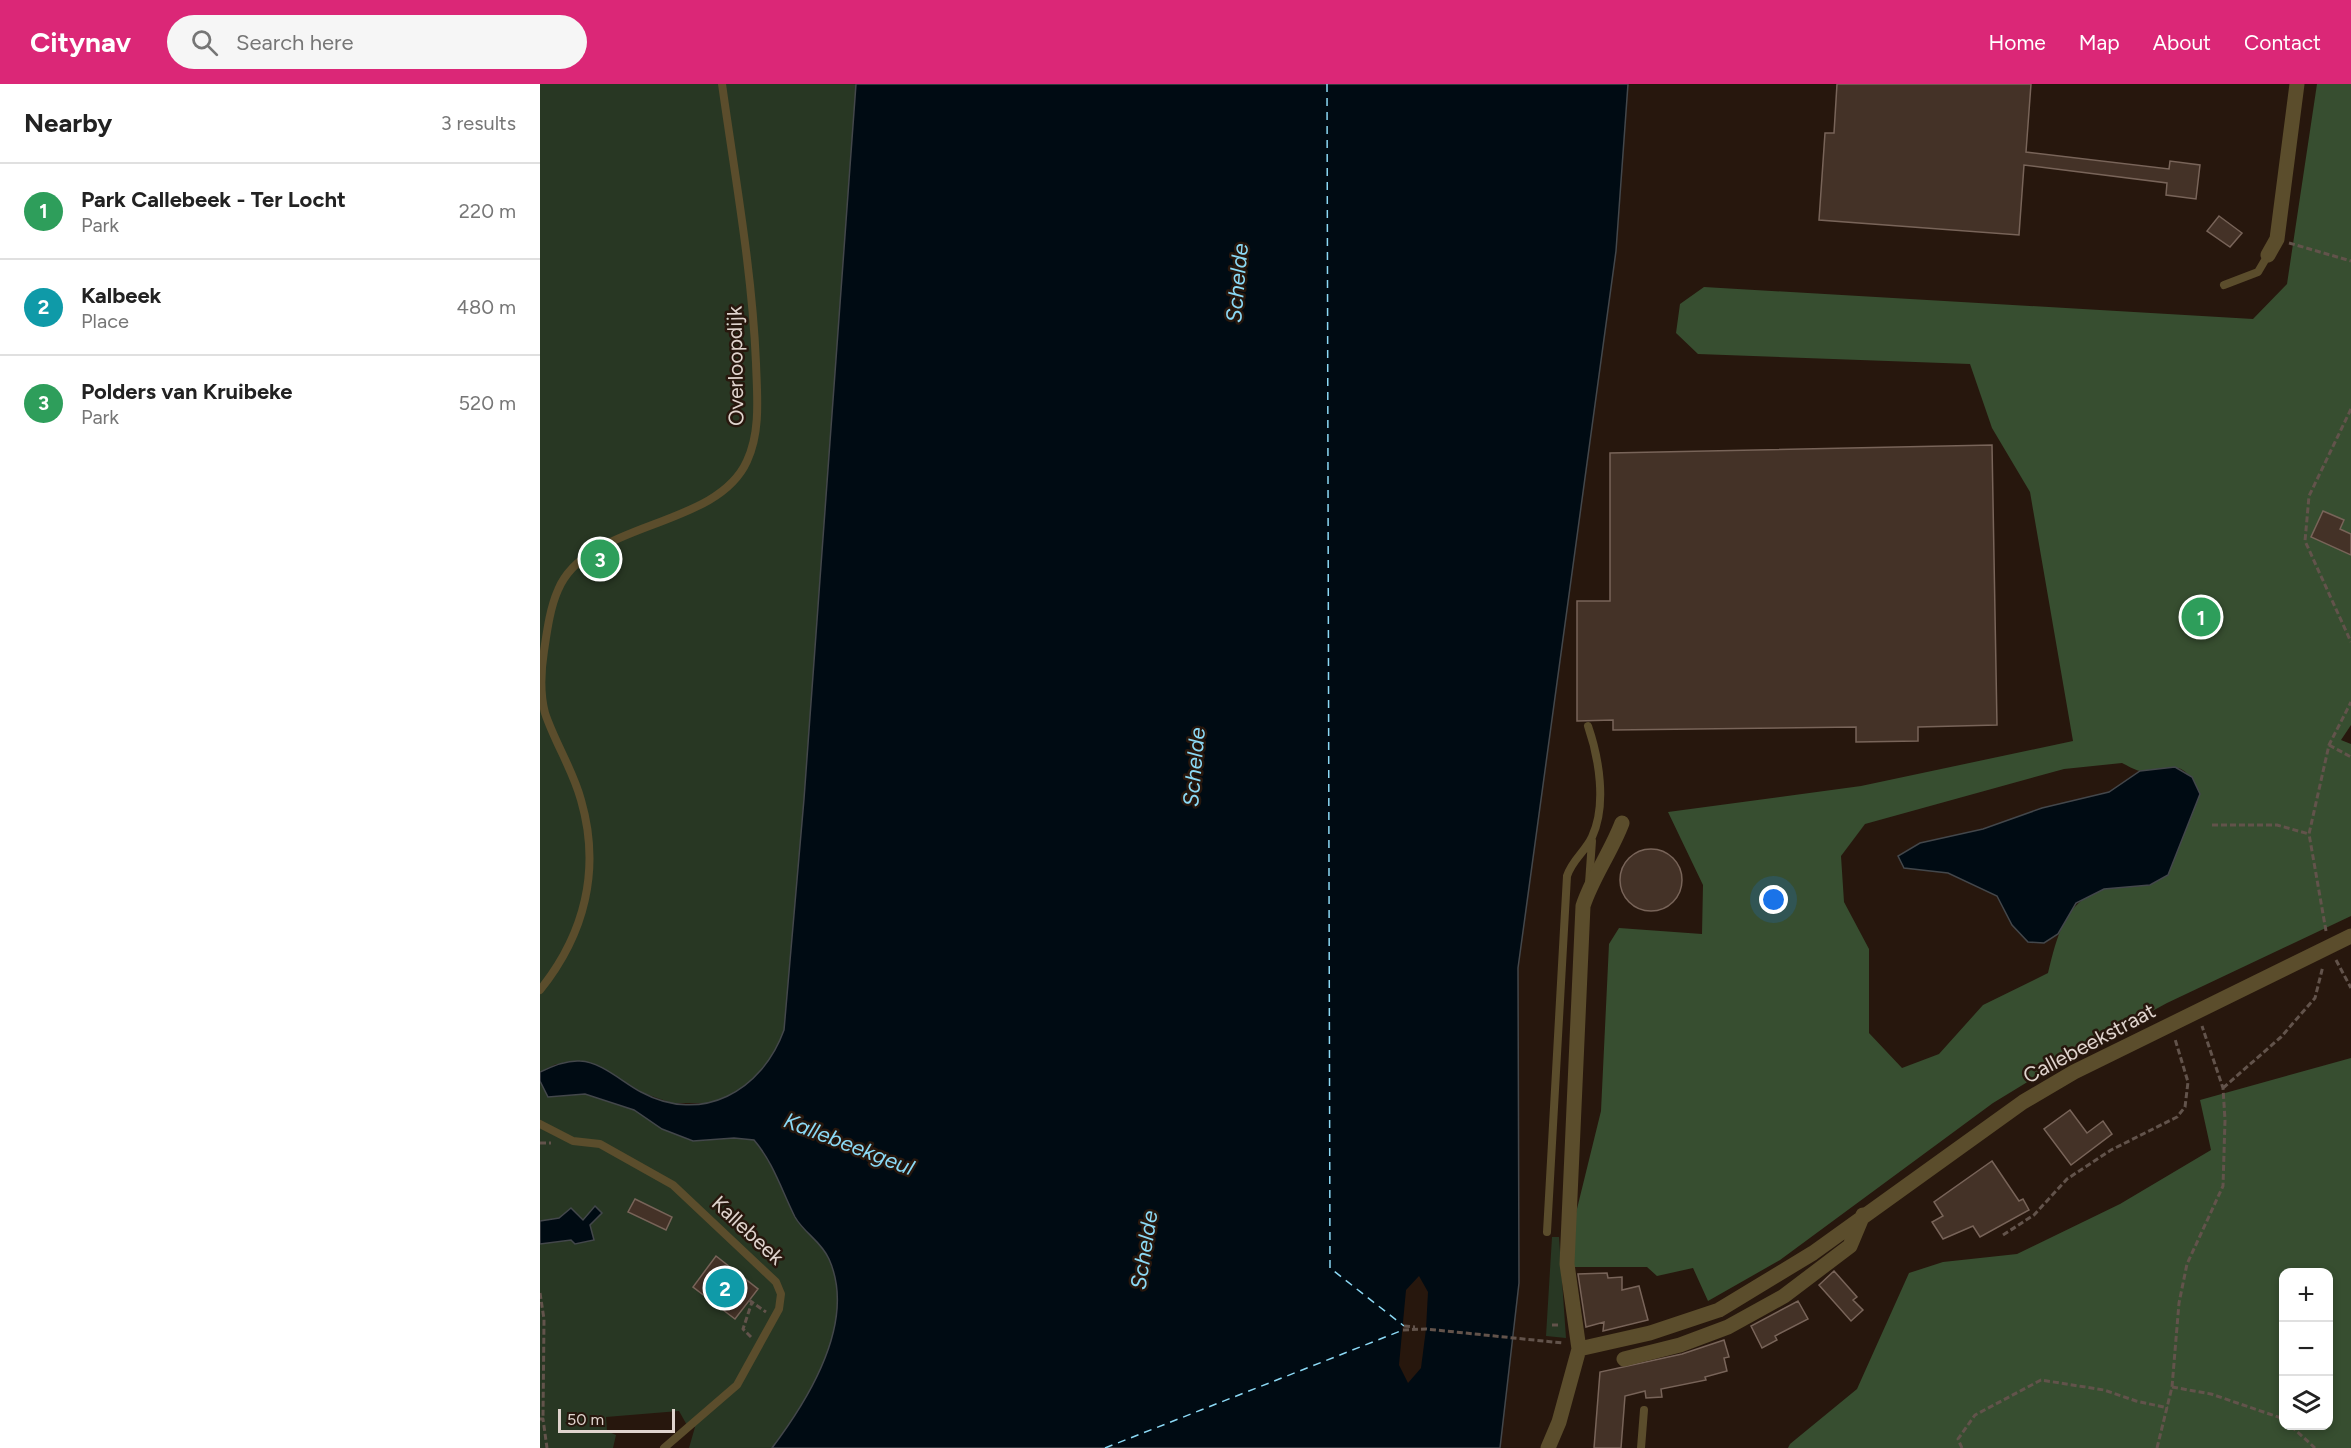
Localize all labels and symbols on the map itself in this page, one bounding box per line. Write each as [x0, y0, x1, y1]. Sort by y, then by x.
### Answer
water label: Schelde [1220, 242, 1254, 324]
street label: Overloopdijk [721, 305, 749, 426]
pin: 3 [580, 536, 620, 582]
pin: 1 [2182, 594, 2220, 640]
water label: Schelde [1177, 726, 1211, 808]
your location [1759, 885, 1788, 914]
street label: Callebeekstraat [2019, 998, 2159, 1088]
water label: Kallebeekgeul [780, 1107, 918, 1181]
street label: Kallebeek [707, 1190, 790, 1270]
water label: Schelde [1124, 1209, 1164, 1291]
pin: 2 [706, 1266, 744, 1310]
scale bar [558, 1406, 675, 1434]

